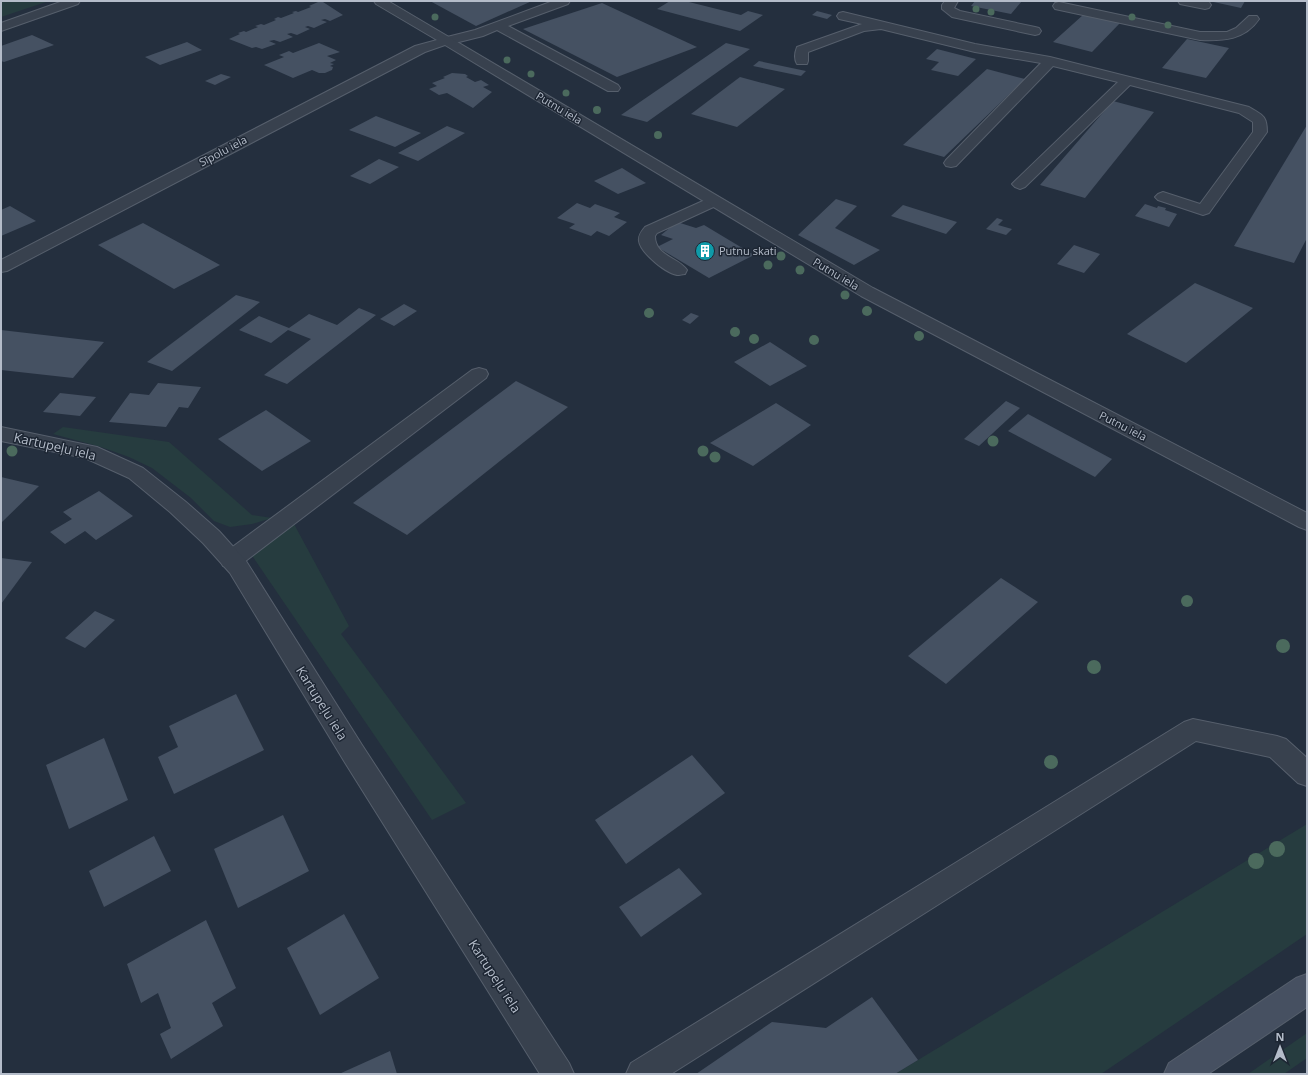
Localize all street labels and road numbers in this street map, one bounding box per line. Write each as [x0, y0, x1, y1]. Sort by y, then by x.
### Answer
street label: Putnu iela [533, 88, 585, 127]
street label: Sīpolu iela [196, 132, 249, 169]
street label: Putnu iela [810, 254, 862, 293]
street label: Putnu iela [1097, 407, 1150, 444]
street label: Kartupeļu iela [12, 428, 98, 464]
street label: Kartupeļu iela [292, 663, 352, 743]
street label: Kartupeļu iela [465, 936, 525, 1016]

